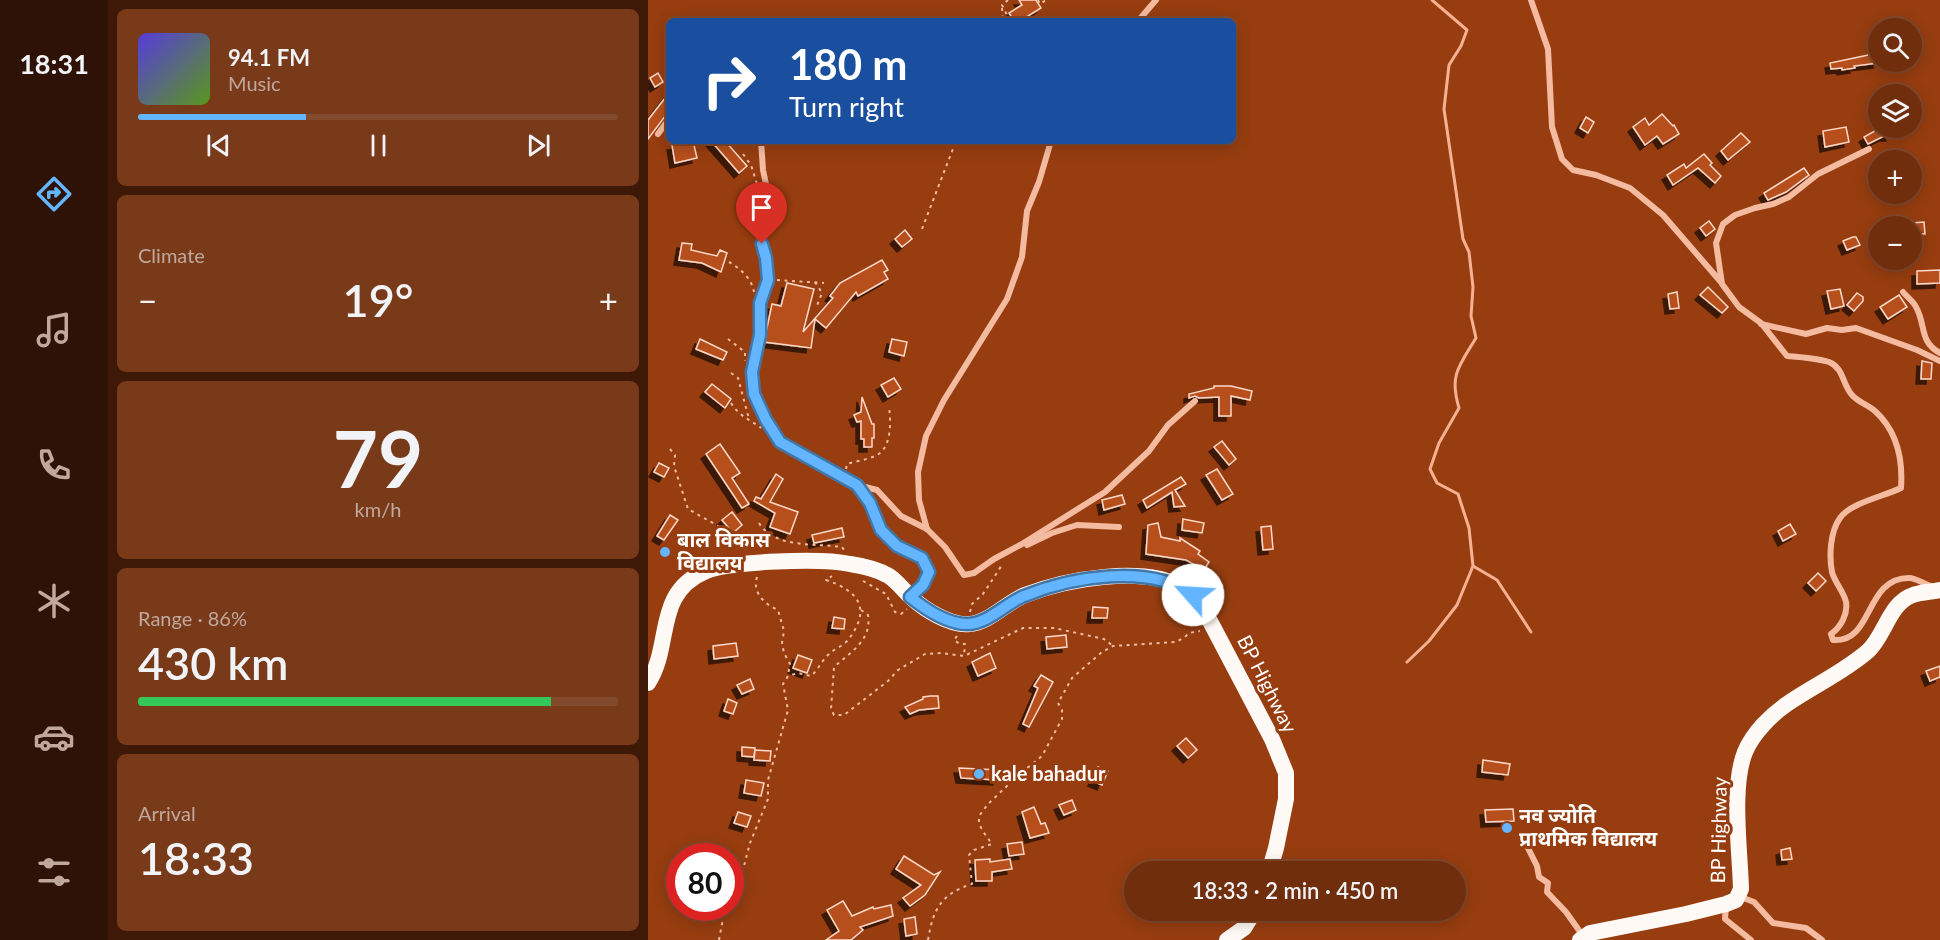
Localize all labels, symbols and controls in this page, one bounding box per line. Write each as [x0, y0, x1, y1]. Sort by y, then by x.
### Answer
map controls [1868, 18, 1922, 270]
button: search [1868, 18, 1922, 72]
text: 180 m [789, 39, 907, 89]
icon: right [690, 42, 768, 120]
text: 94.1 FM [228, 44, 310, 71]
text: 18:31 [19, 47, 89, 80]
text: Music [228, 71, 281, 95]
button: layers [1868, 84, 1922, 138]
text: Turn right [789, 90, 904, 123]
icon: previous [202, 129, 235, 162]
icon: pause [362, 129, 395, 162]
icon: next [522, 129, 555, 162]
button: + [1868, 150, 1922, 204]
icon: directions [33, 173, 75, 215]
pin [736, 182, 787, 244]
icon: arrive [745, 191, 778, 224]
button: − [1868, 216, 1922, 270]
text: Climate [138, 243, 205, 267]
text: 19° [343, 273, 413, 327]
text: − [138, 280, 157, 320]
text: + [599, 280, 618, 320]
icon: music [33, 309, 75, 351]
text: 79 [333, 411, 423, 505]
icon: phone [33, 444, 75, 486]
text: km/h [355, 497, 401, 521]
place label: बाल विकास विद्यालय [677, 527, 771, 574]
marker: बाल विकास विद्यालय [658, 545, 672, 559]
position arrow [1161, 563, 1225, 627]
icon: climate [33, 580, 75, 622]
text: Range · 86% [138, 606, 247, 630]
street label: BP Highway [1233, 631, 1303, 737]
text: 430 km [138, 636, 288, 690]
icon: car [33, 716, 75, 758]
place label: kale bahadur [991, 761, 1106, 785]
marker: kale bahadur [972, 767, 986, 781]
street label: BP Highway [1705, 776, 1731, 883]
text: Arrival [138, 801, 196, 825]
place label: नव ज्योति प्राथमिक विद्यालय [1519, 803, 1658, 850]
marker: नव ज्योति प्राथमिक विद्यालय [1500, 821, 1514, 835]
text: 18:33 [138, 831, 254, 885]
speed limit sign: 80 [666, 843, 744, 921]
icon: filters [33, 851, 75, 893]
text: 18:33 · 2 min · 450 m [1192, 877, 1398, 904]

